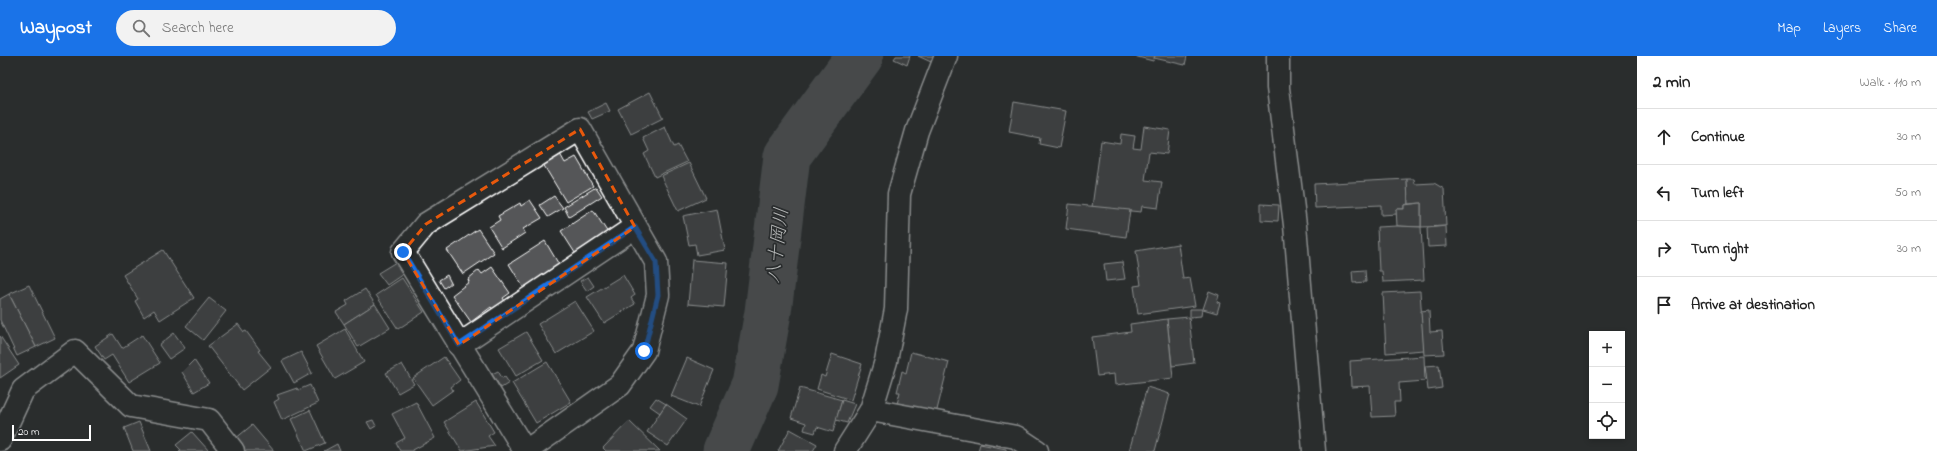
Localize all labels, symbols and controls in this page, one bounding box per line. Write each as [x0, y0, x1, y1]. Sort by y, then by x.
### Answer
search box [116, 10, 396, 46]
text: Waypost [20, 15, 92, 42]
icon: search [130, 17, 152, 39]
text: Search here [162, 17, 234, 39]
text: Map [1777, 18, 1801, 39]
text: Layers [1823, 18, 1861, 39]
text: Share [1883, 18, 1917, 39]
text: 2 min [1653, 70, 1690, 95]
text: Walk · 110 m [1860, 73, 1921, 92]
icon: ahead [1653, 126, 1675, 148]
text: Continue [1691, 126, 1745, 148]
text: 30 m [1897, 127, 1921, 146]
icon: left [1653, 182, 1675, 204]
text: Turn left [1691, 182, 1744, 204]
text: 50 m [1895, 183, 1921, 202]
water label: 八十岡川 [760, 206, 797, 285]
icon: right [1653, 238, 1675, 260]
text: Turn right [1691, 238, 1749, 260]
text: 30 m [1897, 239, 1921, 258]
route end [394, 243, 412, 261]
icon: arrive [1653, 294, 1675, 316]
text: Arrive at destination [1691, 294, 1815, 316]
map controls [1589, 331, 1625, 439]
button: + [1589, 331, 1625, 367]
route start [635, 342, 653, 360]
button: − [1589, 367, 1625, 403]
button: locate [1589, 403, 1625, 439]
scale bar [12, 423, 91, 442]
text: 20 m [18, 424, 40, 440]

